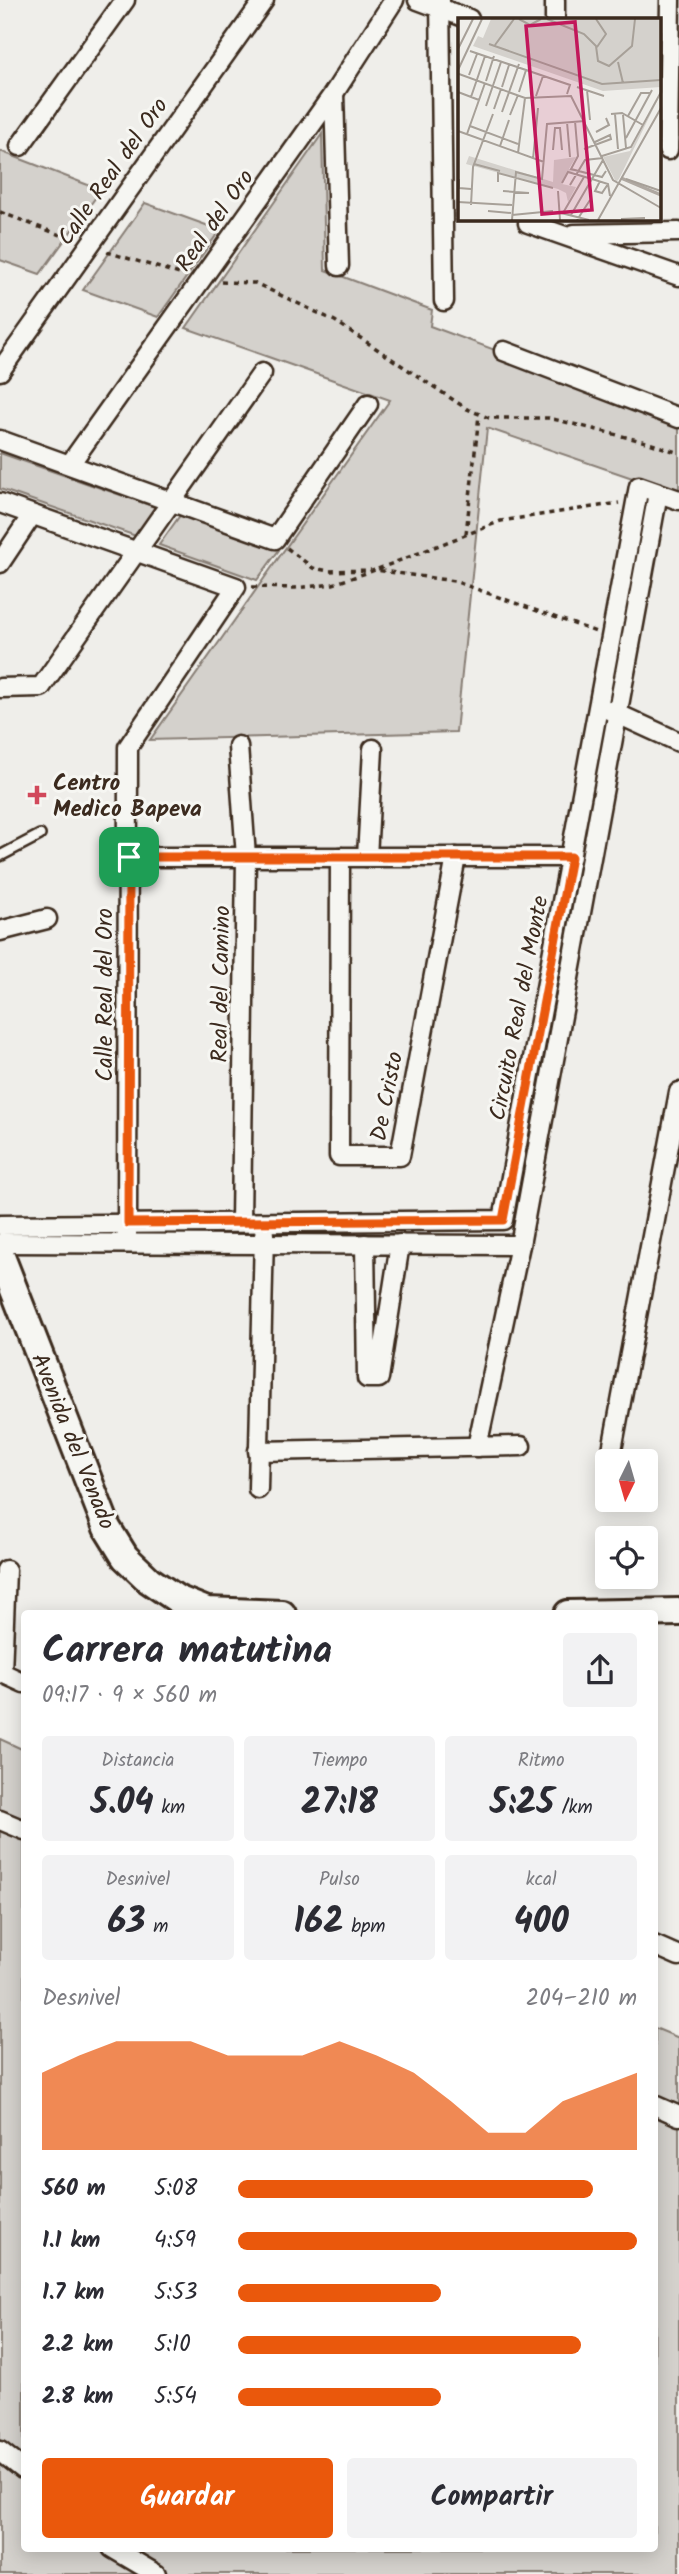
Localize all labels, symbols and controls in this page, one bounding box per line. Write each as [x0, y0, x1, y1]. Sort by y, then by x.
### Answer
inset map [458, 18, 662, 220]
street label: Calle Real del Oro [49, 91, 178, 254]
street label: Real del Oro [167, 162, 264, 280]
place label: Centro Medico Bapeva [53, 766, 202, 828]
marker: Centro Medico Bapeva [27, 785, 47, 805]
pin [99, 827, 159, 887]
icon: arrive [110, 838, 148, 876]
street label: Circuito Real del Monte [481, 893, 559, 1124]
street label: Real del Camino [203, 905, 241, 1063]
street label: Calle Real del Oro [88, 908, 124, 1082]
street label: De Cristo [362, 1049, 414, 1144]
street label: Avenida del Venado [20, 1348, 124, 1535]
north arrow [595, 1449, 658, 1512]
map controls [595, 1449, 658, 1589]
button: locate [595, 1526, 658, 1589]
text: Carrera matutina [42, 1622, 332, 1682]
button: share [563, 1633, 637, 1707]
text: 09:17 · 9 × 560 m [42, 1678, 217, 1714]
text: Distancia [101, 1746, 174, 1776]
text: Tiempo [311, 1746, 368, 1776]
text: Ritmo [518, 1746, 565, 1776]
text: 5.04 [90, 1776, 154, 1832]
text: 27:18 [301, 1776, 378, 1832]
text: 5:25 [490, 1776, 554, 1832]
text: km [154, 1793, 185, 1823]
text: /km [554, 1793, 593, 1823]
text: Desnivel [105, 1865, 170, 1895]
text: Pulso [319, 1865, 360, 1895]
text: kcal [526, 1865, 557, 1895]
text: 63 [107, 1895, 146, 1951]
text: 162 [294, 1895, 344, 1951]
text: 400 [514, 1895, 569, 1951]
text: m [146, 1912, 168, 1942]
text: bpm [344, 1912, 385, 1942]
text: Desnivel [42, 1981, 120, 2017]
text: 204–210 m [526, 1981, 637, 2017]
text: 560 m [42, 2171, 106, 2207]
text: 5:08 [154, 2171, 197, 2207]
text: 1.1 km [42, 2223, 100, 2259]
text: 4:59 [154, 2223, 196, 2259]
text: 1.7 km [42, 2275, 104, 2311]
text: 5:53 [154, 2275, 198, 2311]
text: 2.2 km [42, 2327, 113, 2363]
text: 5:10 [154, 2327, 191, 2363]
text: 2.8 km [42, 2379, 113, 2415]
text: 5:54 [154, 2379, 197, 2415]
button: Guardar [42, 2458, 333, 2538]
button: Compartir [347, 2458, 637, 2538]

